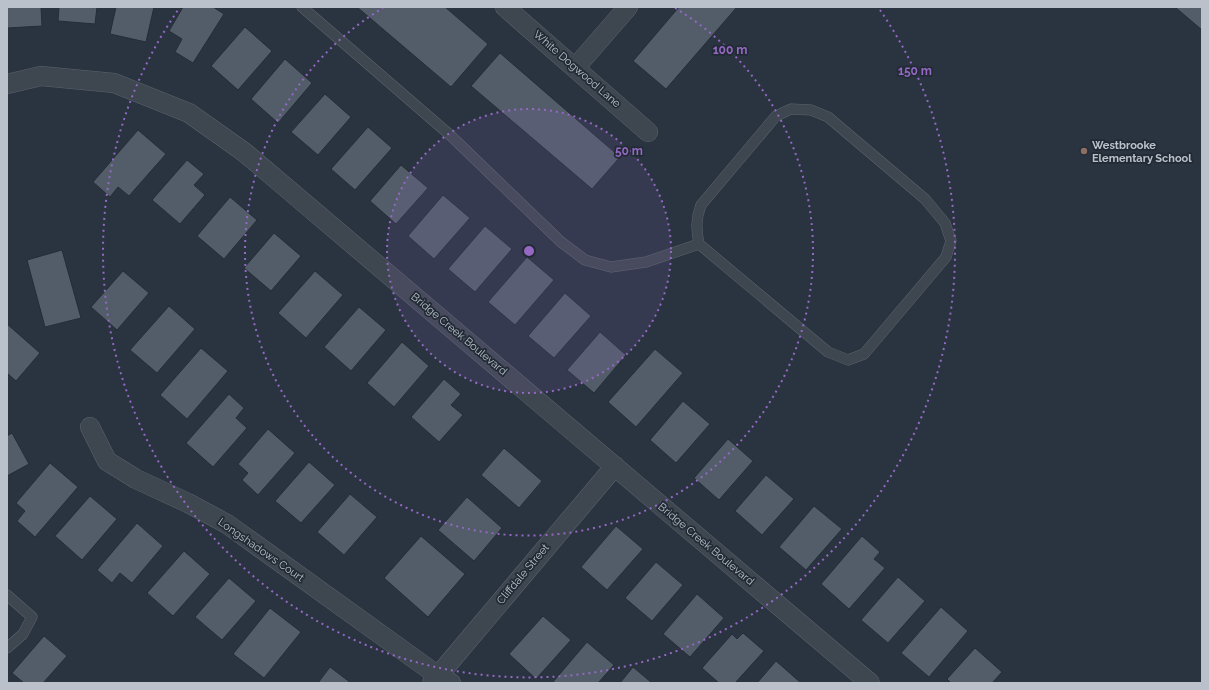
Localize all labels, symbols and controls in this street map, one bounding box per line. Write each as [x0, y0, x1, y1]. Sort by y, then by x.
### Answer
street label: White Dogwood Lane [531, 28, 624, 111]
text: 100 m [713, 43, 747, 57]
text: 150 m [898, 64, 932, 78]
place label: Westbrooke Elementary School [1092, 139, 1192, 165]
text: 50 m [615, 144, 643, 158]
marker: Westbrooke Elementary School [1079, 146, 1089, 156]
centre of rings [522, 244, 536, 258]
street label: Bridge Creek Boulevard [408, 290, 510, 378]
street label: Bridge Creek Boulevard [655, 500, 757, 588]
street label: Longshadows Court [215, 515, 307, 585]
street label: Cliffdale Street [494, 541, 552, 607]

